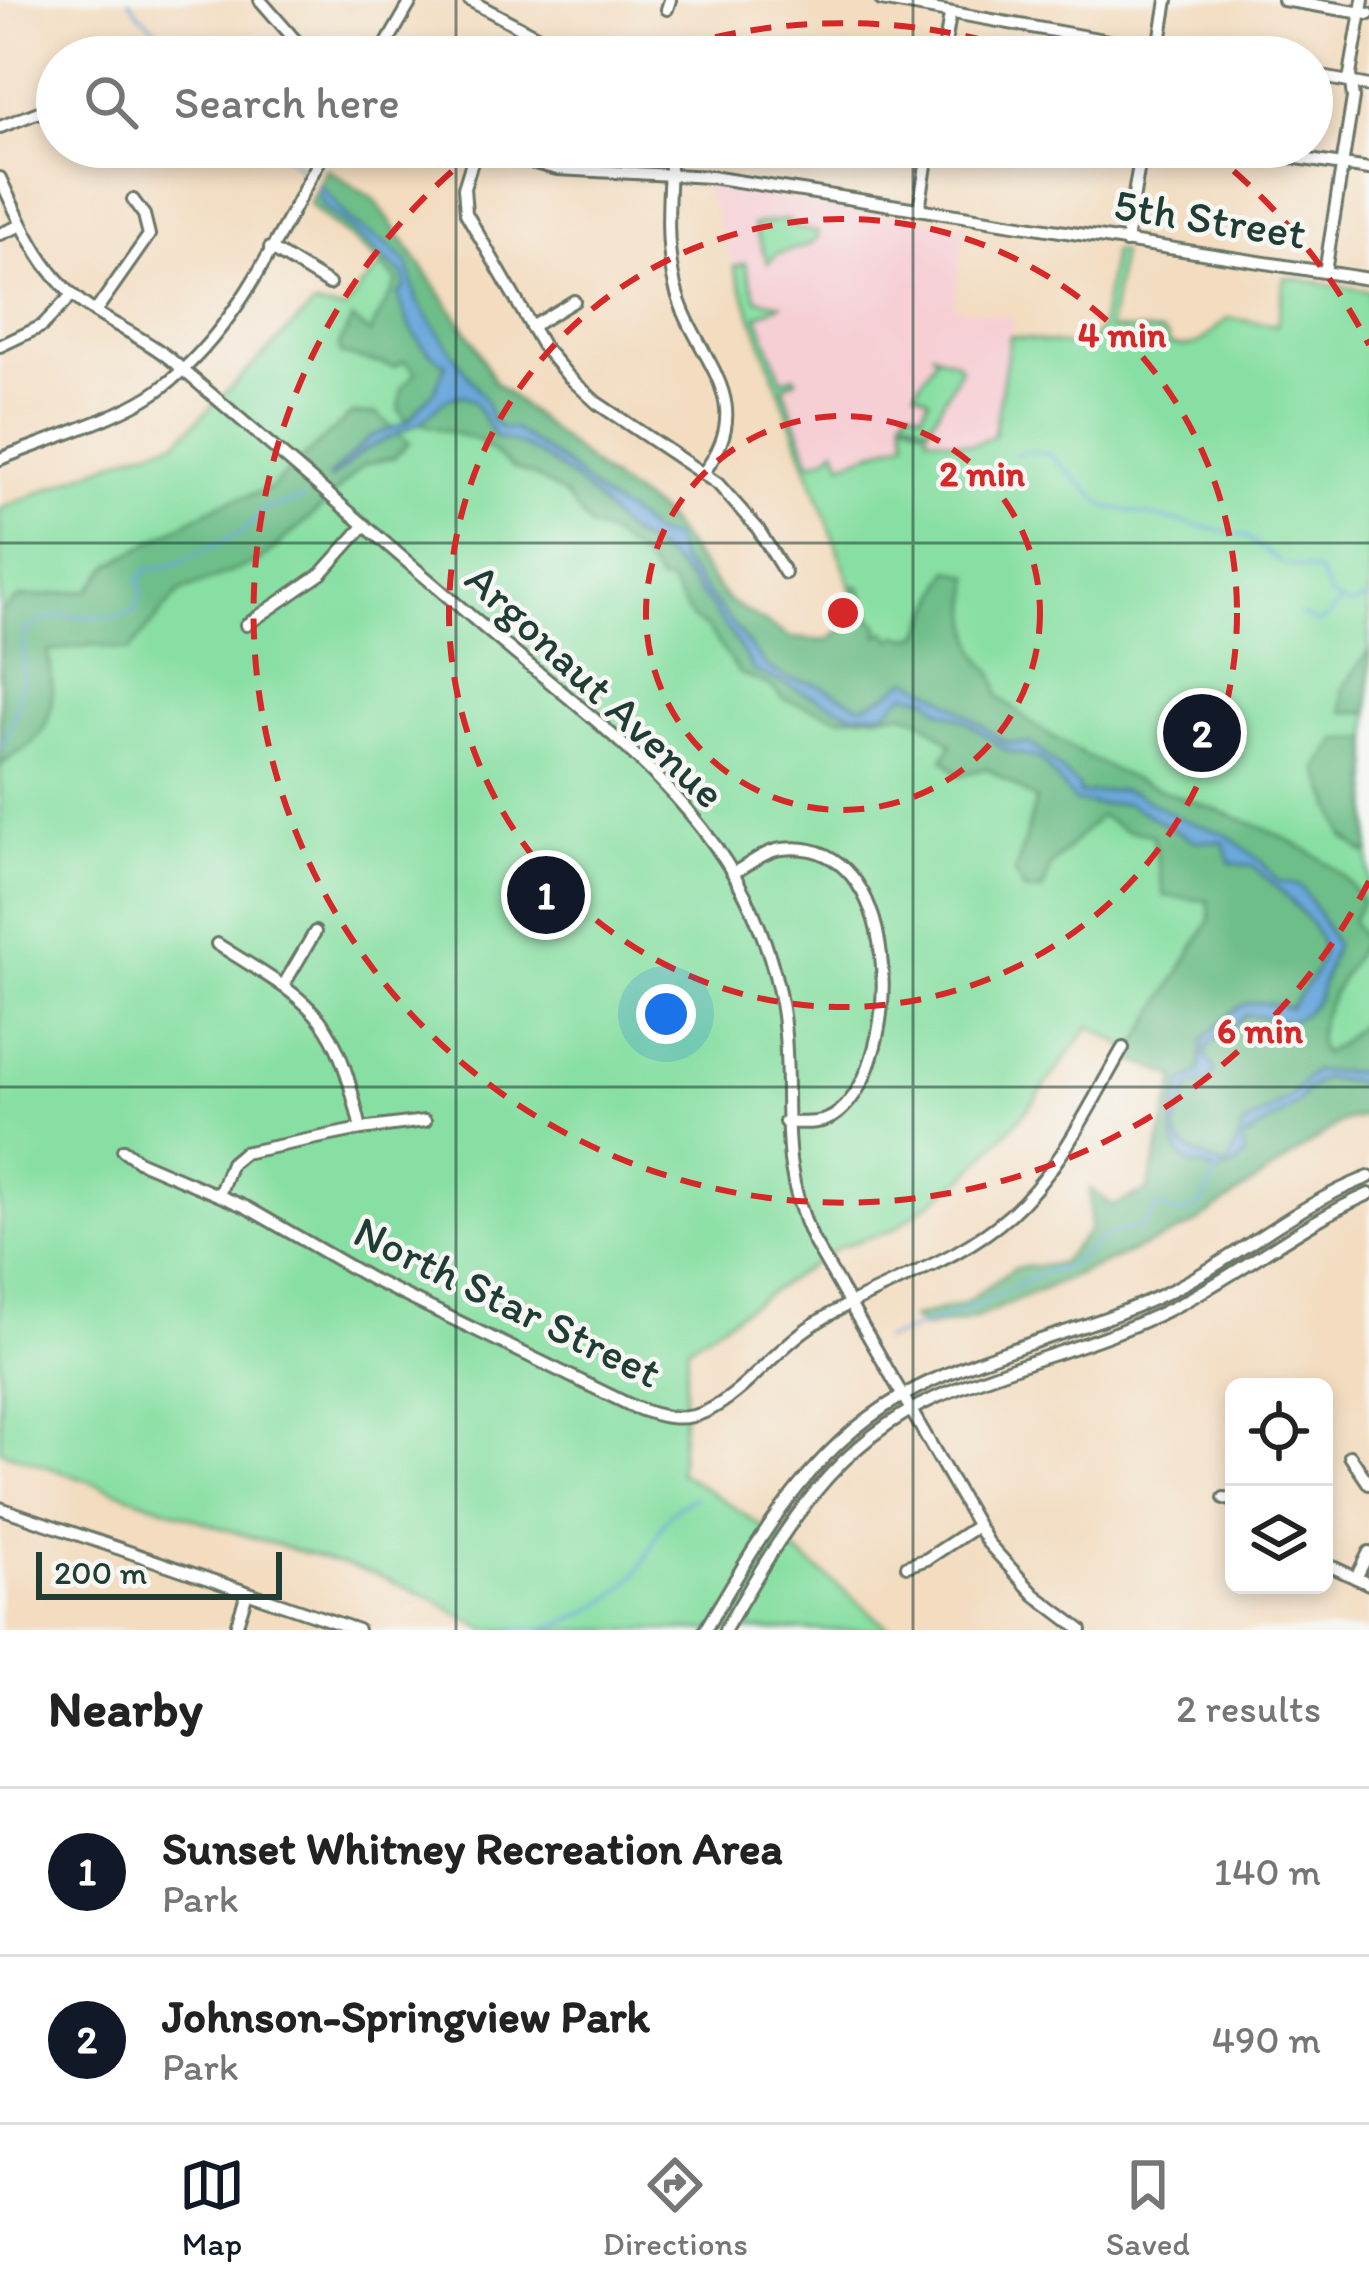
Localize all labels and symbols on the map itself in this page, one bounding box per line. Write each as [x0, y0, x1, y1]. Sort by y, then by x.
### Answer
street label: 5th Street [1110, 176, 1310, 260]
text: 4 min [1078, 313, 1167, 356]
text: 2 min [939, 452, 1026, 495]
street label: Argonaut Avenue [455, 551, 737, 819]
centre of rings [822, 592, 864, 634]
pin: 2 [1163, 688, 1241, 778]
pin: 1 [507, 850, 585, 940]
your location [636, 984, 696, 1044]
text: 6 min [1217, 1009, 1304, 1052]
street label: North Star Street [346, 1203, 670, 1399]
scale bar [36, 1546, 282, 1599]

